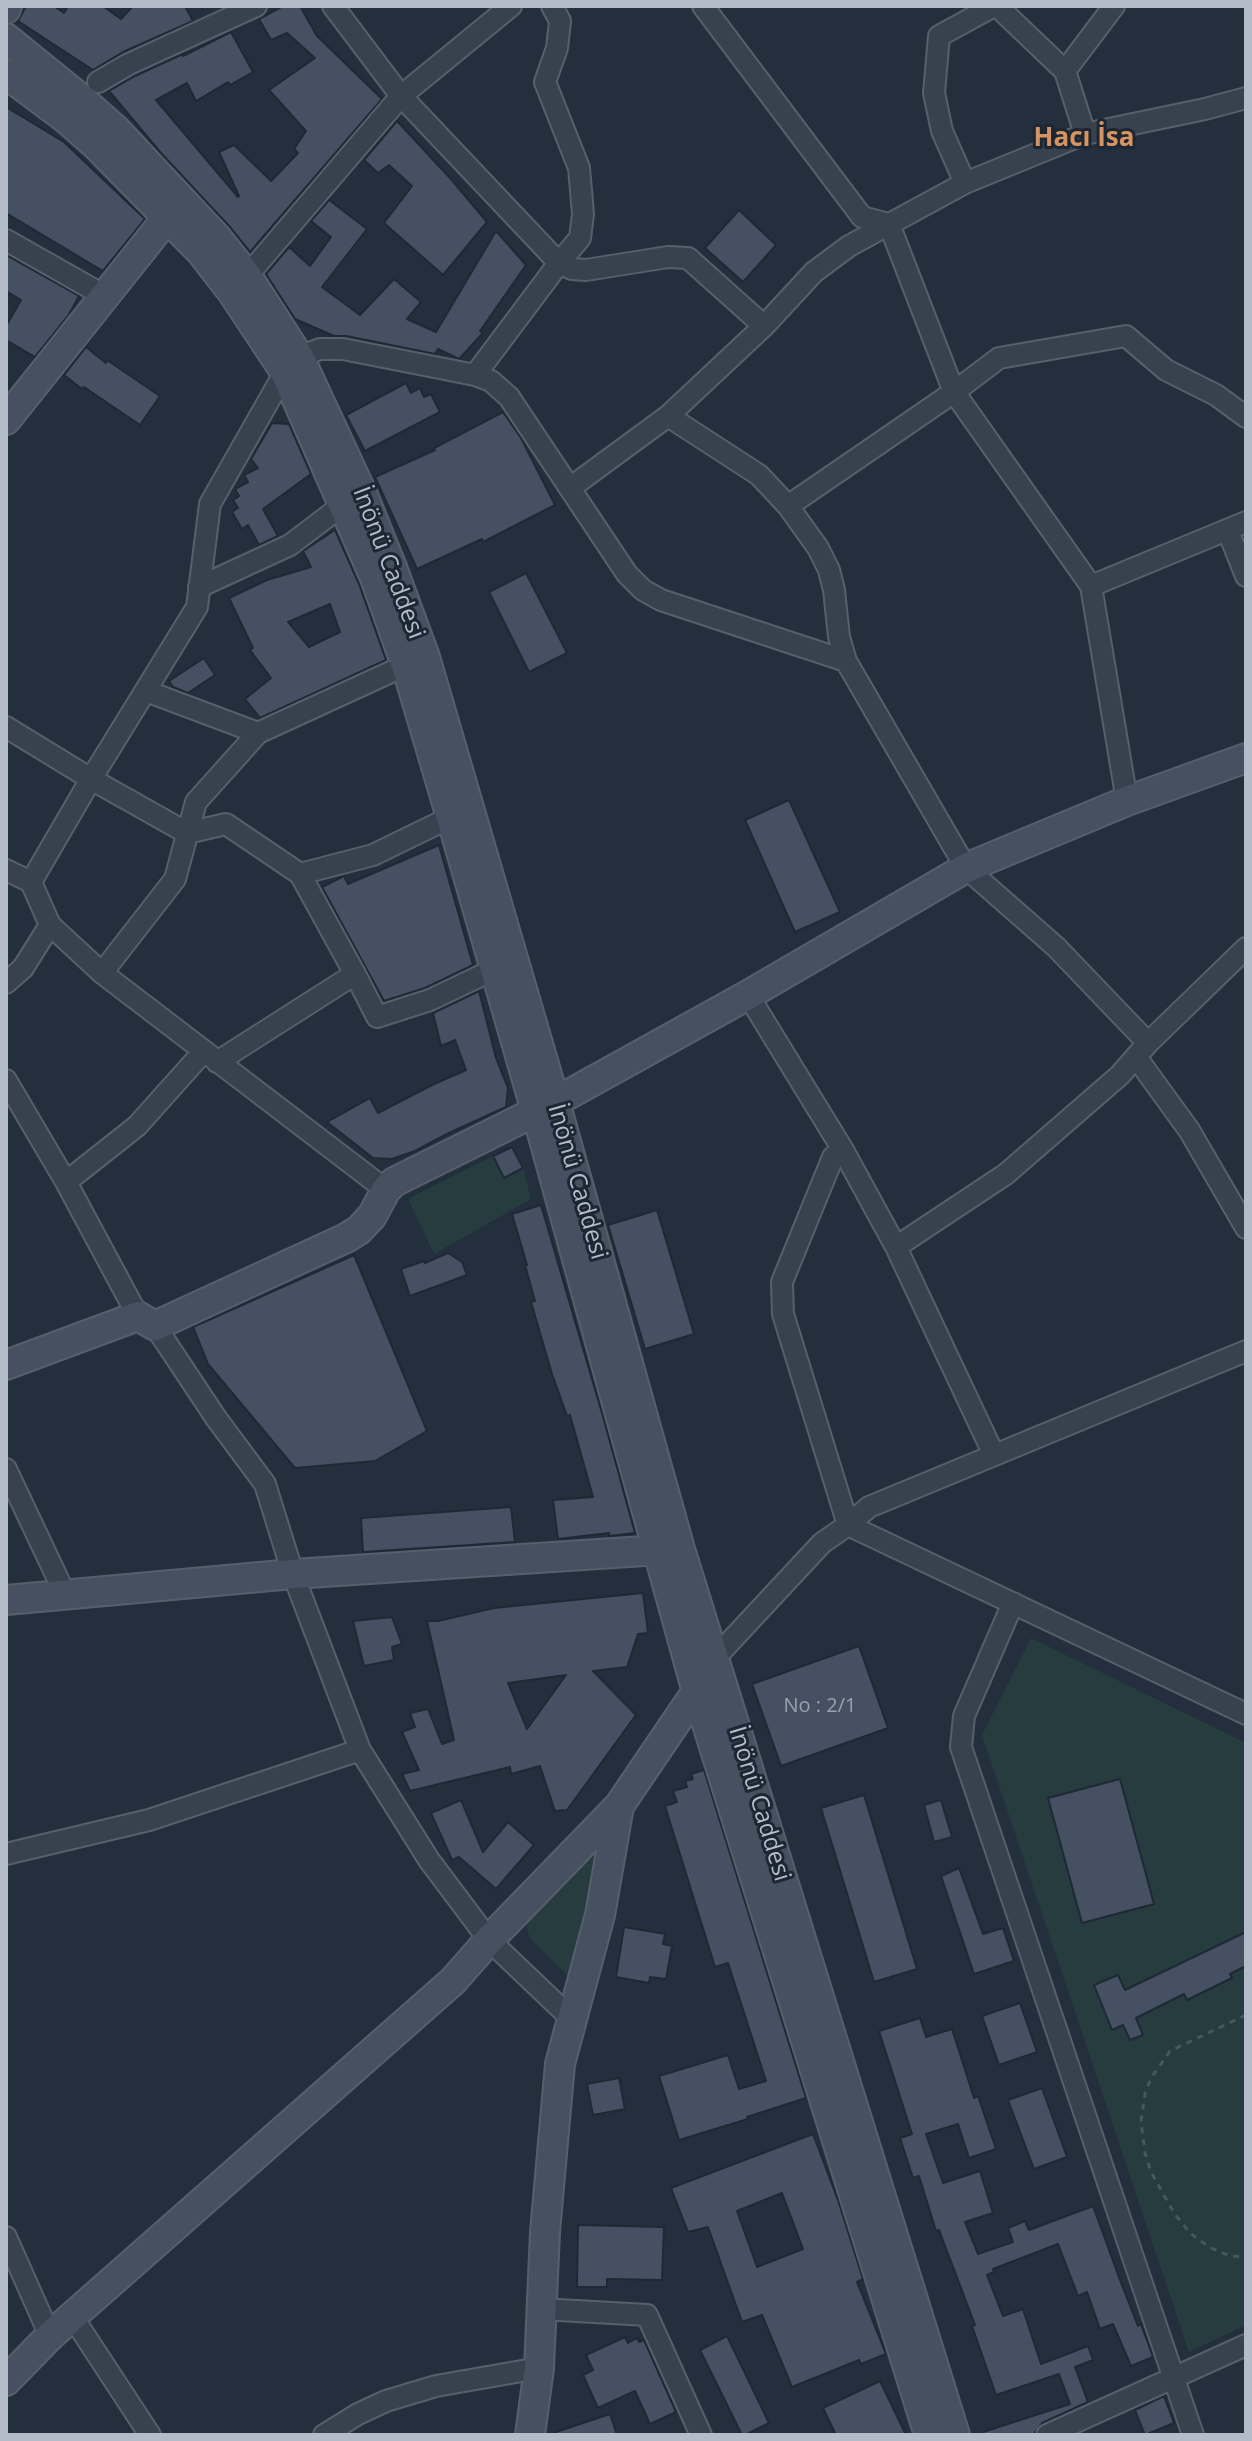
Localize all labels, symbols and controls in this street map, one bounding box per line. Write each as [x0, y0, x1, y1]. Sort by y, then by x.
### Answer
district label: Hacı İsa [1034, 123, 1134, 155]
street label: İnönü Caddesi [346, 483, 430, 643]
street label: İnönü Caddesi [541, 1101, 613, 1263]
house number: No : 2/1 [784, 1694, 856, 1718]
street label: İnönü Caddesi [722, 1723, 796, 1885]

